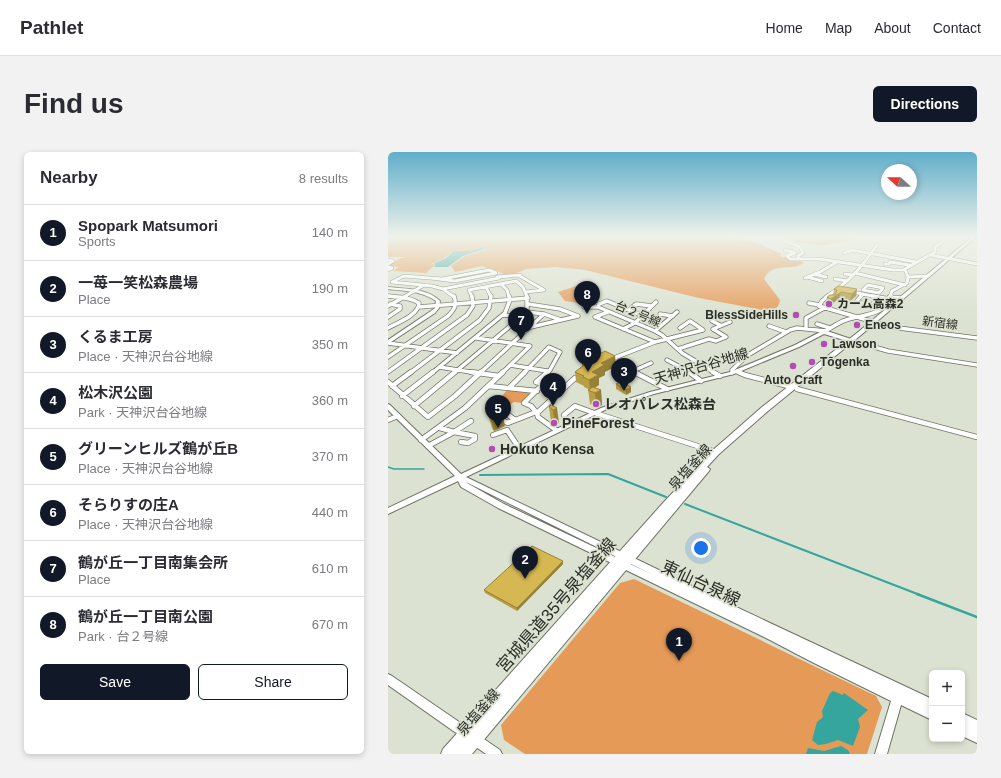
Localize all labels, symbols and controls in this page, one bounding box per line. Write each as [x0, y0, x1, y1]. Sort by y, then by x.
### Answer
text: Pathlet [20, 17, 83, 38]
text: Home [766, 20, 803, 36]
text: Map [825, 20, 852, 36]
text: About [874, 20, 911, 36]
text: Contact [933, 20, 981, 36]
button: Directions [873, 86, 977, 122]
text: Find us [24, 88, 124, 119]
north arrow [881, 164, 917, 200]
text: Nearby [40, 168, 98, 187]
text: 8 results [299, 171, 348, 186]
text: Spopark Matsumori [78, 217, 218, 234]
text: 1 [49, 225, 57, 240]
text: 140 m [312, 225, 348, 240]
text: Sports [78, 234, 116, 249]
text: 一苺一笑松森農場 [78, 274, 198, 291]
text: 2 [49, 281, 57, 296]
text: 190 m [312, 281, 348, 296]
pin: 8 [574, 281, 600, 314]
text: Place [78, 292, 111, 307]
place label: カーム高森2 [837, 297, 904, 311]
street label: 台２号線 [613, 298, 663, 330]
marker: カーム高森2 [824, 299, 834, 309]
pin: 7 [508, 307, 534, 340]
place label: BlessSideHills [705, 308, 788, 322]
marker: BlessSideHills [791, 310, 801, 320]
street label: 新宿線 [921, 314, 959, 332]
place label: Eneos [865, 318, 901, 332]
marker: Eneos [852, 320, 862, 330]
text: くるま工房 [78, 328, 153, 345]
text: 3 [49, 337, 57, 352]
text: 350 m [312, 337, 348, 352]
place label: Lawson [832, 337, 877, 351]
pin: 6 [575, 339, 601, 372]
marker: Lawson [819, 339, 829, 349]
street label: 天神沢台谷地線 [652, 345, 750, 387]
text: Place · 天神沢台谷地線 [78, 349, 213, 364]
place label: Tōgenka [820, 355, 870, 369]
marker: Tōgenka [807, 357, 817, 367]
pin: 3 [611, 358, 637, 391]
marker: Auto Craft [788, 361, 798, 371]
pin: 4 [540, 373, 566, 406]
place label: Auto Craft [764, 373, 822, 387]
text: 松木沢公園 [78, 384, 153, 401]
text: 4 [49, 393, 57, 408]
text: 360 m [312, 393, 348, 408]
pin: 5 [485, 395, 511, 428]
place label: レオパレス松森台 [604, 396, 716, 412]
marker: レオパレス松森台 [591, 399, 601, 409]
text: Park · 天神沢台谷地線 [78, 405, 207, 420]
place label: PineForest [562, 415, 635, 431]
marker: PineForest [549, 418, 559, 428]
text: グリーンヒルズ鶴が丘B [78, 440, 238, 457]
place label: Hokuto Kensa [500, 441, 594, 457]
street label: 泉塩釜線 [665, 441, 715, 493]
marker: Hokuto Kensa [487, 444, 497, 454]
text: 5 [49, 449, 57, 464]
text: 370 m [312, 449, 348, 464]
text: Place · 天神沢台谷地線 [78, 461, 213, 476]
text: そらりすの庄A [78, 496, 179, 513]
text: 6 [49, 505, 57, 520]
text: 440 m [312, 505, 348, 520]
text: Place · 天神沢台谷地線 [78, 517, 213, 532]
street label: 宮城県道35号泉塩釜線 [493, 534, 620, 676]
your location [691, 538, 711, 558]
pin: 2 [512, 546, 538, 579]
text: 鶴が丘一丁目南集会所 [78, 554, 228, 571]
street label: 東仙台泉線 [658, 557, 743, 610]
text: 7 [49, 561, 57, 576]
text: 610 m [312, 561, 348, 576]
text: Place [78, 572, 111, 587]
text: 鶴が丘一丁目南公園 [78, 608, 213, 625]
text: 8 [49, 617, 57, 632]
text: 670 m [312, 617, 348, 632]
pin: 1 [666, 628, 692, 661]
text: Park · 台２号線 [78, 629, 168, 644]
button: Save [40, 664, 190, 700]
button: Share [198, 664, 348, 700]
map controls [929, 670, 965, 742]
button: + [929, 670, 965, 706]
street label: 泉塩釜線 [454, 686, 502, 738]
button: − [929, 706, 965, 742]

